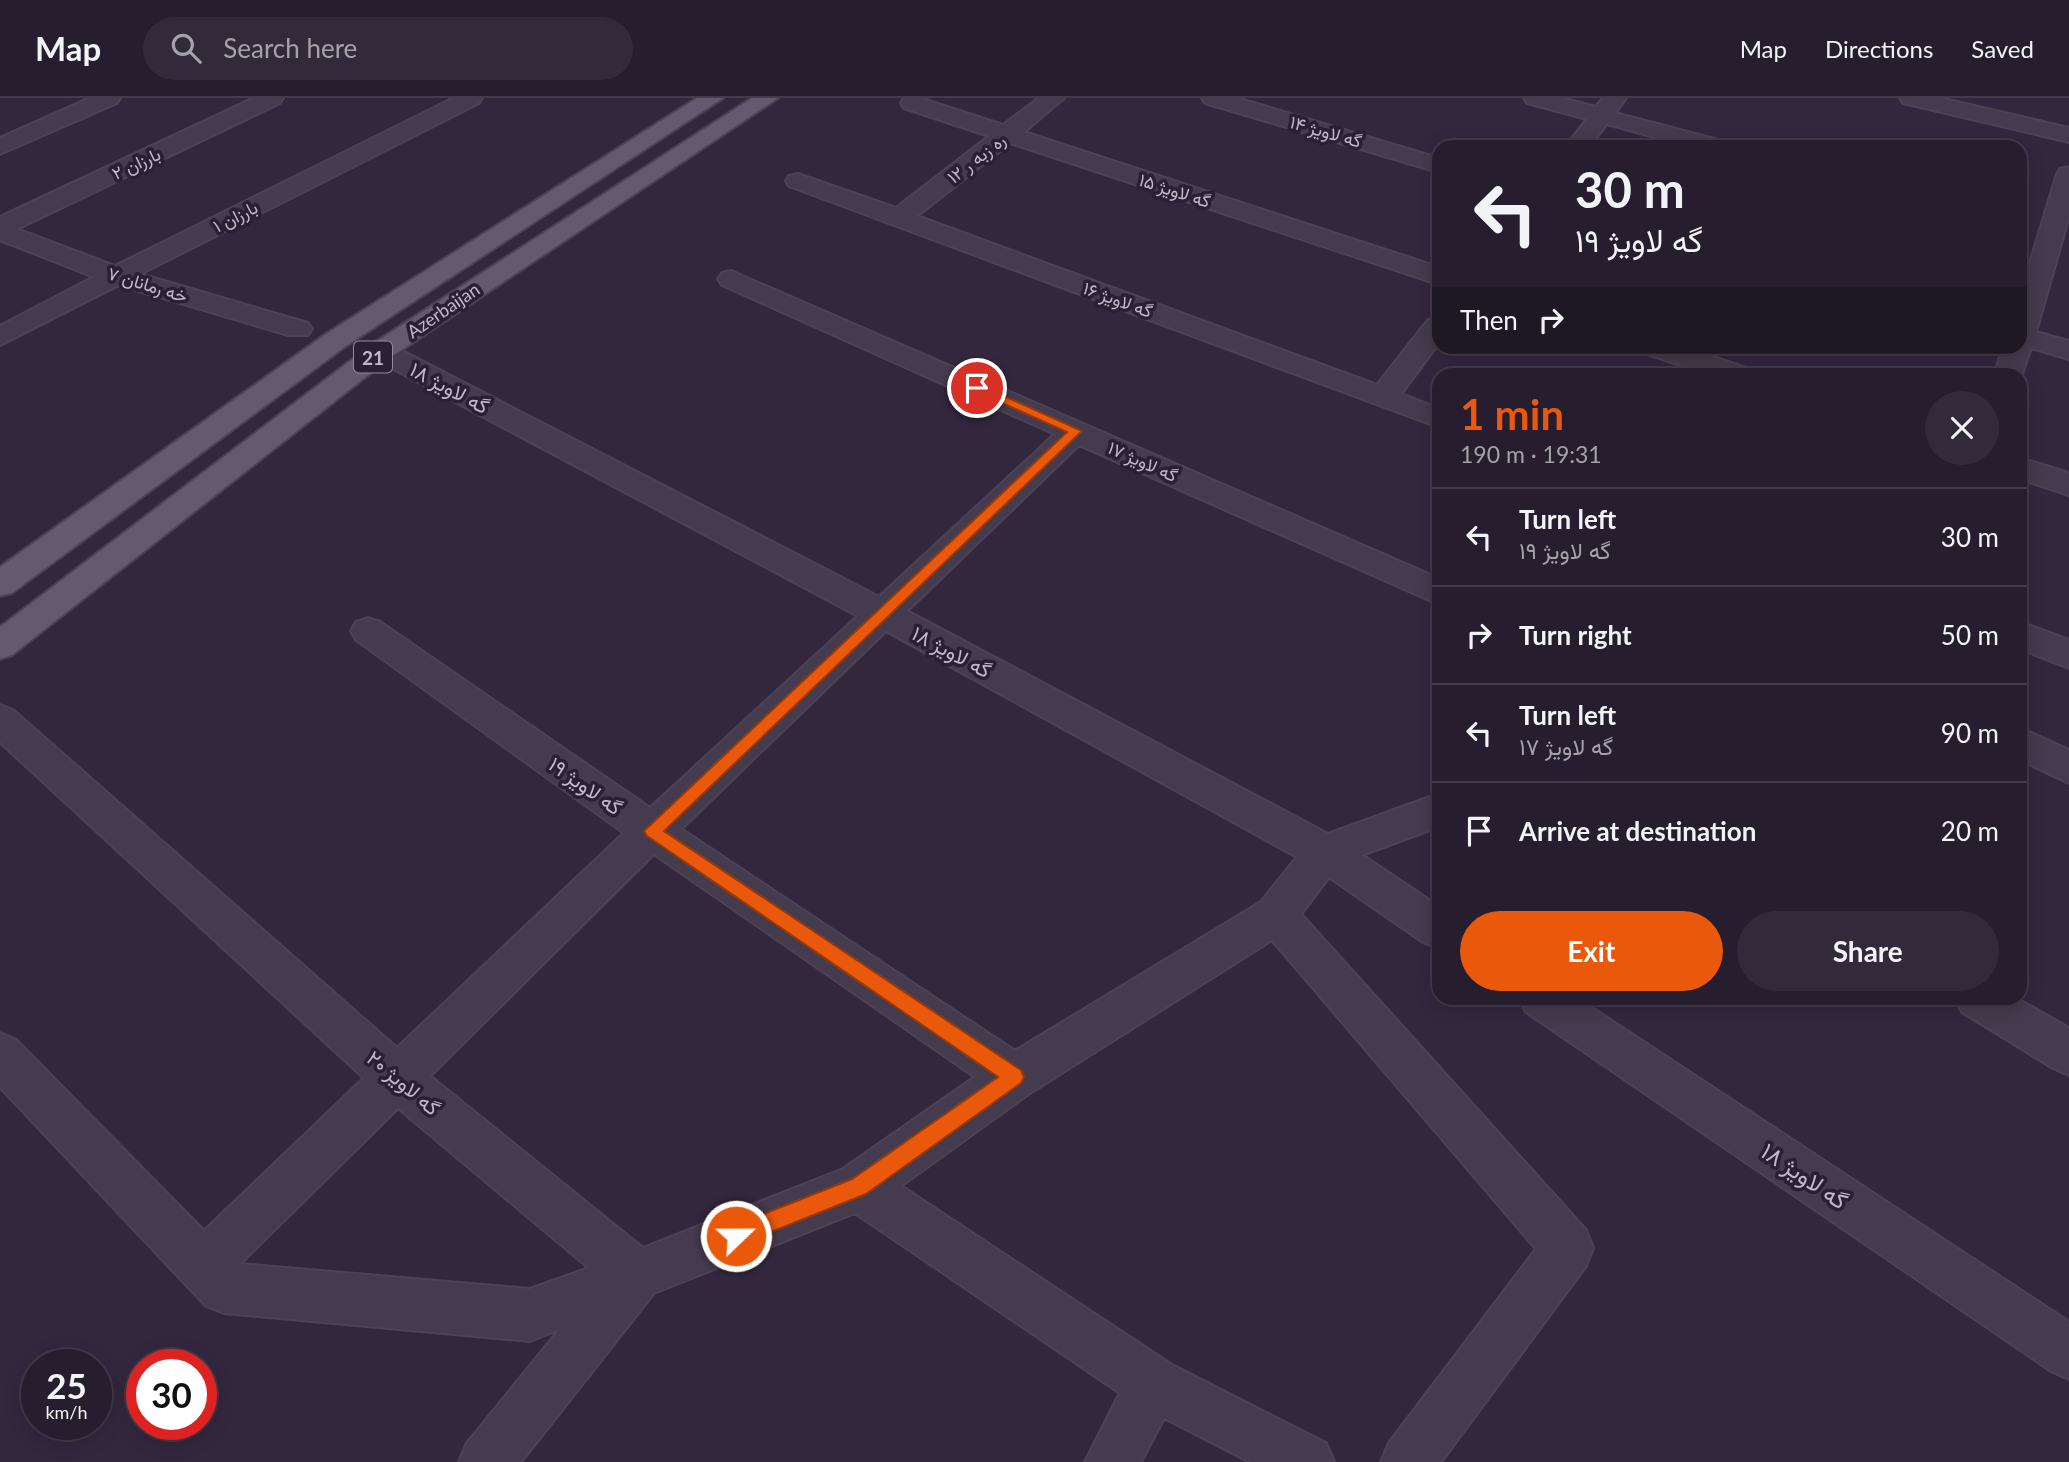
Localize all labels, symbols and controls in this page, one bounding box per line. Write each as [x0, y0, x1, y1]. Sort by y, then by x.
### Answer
search box [143, 17, 633, 80]
text: Map [35, 28, 101, 68]
icon: search [167, 29, 205, 67]
text: Search here [223, 32, 357, 64]
text: Map [1740, 34, 1787, 63]
text: Directions [1825, 34, 1933, 63]
text: Saved [1971, 34, 2034, 63]
street label: گه لاویژ ۱۴ [1287, 110, 1364, 153]
street label: ره زبه ر ۱۲ [942, 128, 1010, 188]
street label: بارزان ۲ [108, 142, 164, 185]
text: 30 m [1575, 160, 1685, 218]
street label: گه لاویژ ۱۵ [1136, 168, 1213, 213]
icon: left [1460, 168, 1551, 259]
street label: بارزان ۱ [209, 196, 261, 237]
text: ۱۹ گه لاویژ [1575, 220, 1703, 259]
street label: خه رمانان ۷ [105, 261, 191, 308]
street label: ۱۶ گه لاویژ [1080, 276, 1156, 323]
street label: Azerbaijan [402, 278, 484, 342]
icon: right [1532, 301, 1570, 339]
text: Then [1460, 304, 1518, 336]
road number: 21 [354, 342, 392, 372]
street label: گه لاویژ ۱۸ [405, 356, 494, 420]
pin [947, 358, 1007, 418]
icon: arrive [958, 369, 996, 407]
text: 1 min [1460, 389, 1564, 439]
button: close [1925, 391, 1999, 465]
street label: گه لاویژ ۱۷ [1104, 436, 1181, 487]
text: 190 m · 19:31 [1460, 440, 1602, 468]
text: Turn left [1519, 503, 1616, 535]
icon: left [1460, 518, 1498, 556]
text: 30 m [1941, 521, 1999, 553]
text: ۱۹ گه لاویژ [1519, 536, 1611, 564]
icon: right [1460, 616, 1498, 654]
text: Turn right [1519, 619, 1632, 651]
text: 50 m [1941, 619, 1999, 651]
street label: گه لاویژ ۱۸ [907, 620, 996, 684]
text: Turn left [1519, 699, 1616, 731]
icon: left [1460, 714, 1498, 752]
text: 90 m [1941, 717, 1999, 749]
text: گه لاویژ ۱۷ [1519, 732, 1613, 760]
street label: ۱۹ گه لاویژ [543, 751, 627, 821]
icon: arrive [1460, 812, 1498, 850]
text: Arrive at destination [1519, 815, 1756, 847]
text: 20 m [1941, 815, 1999, 847]
button: Exit [1460, 911, 1723, 991]
button: Share [1737, 911, 1999, 991]
street label: گه لاویژ ۲۰ [361, 1044, 446, 1121]
street label: گه لاویژ ۱۸ [1755, 1135, 1854, 1216]
position arrow [699, 1199, 773, 1273]
speed limit sign: 30 [126, 1349, 217, 1440]
text: 25 [46, 1364, 87, 1406]
text: km/h [45, 1401, 88, 1423]

